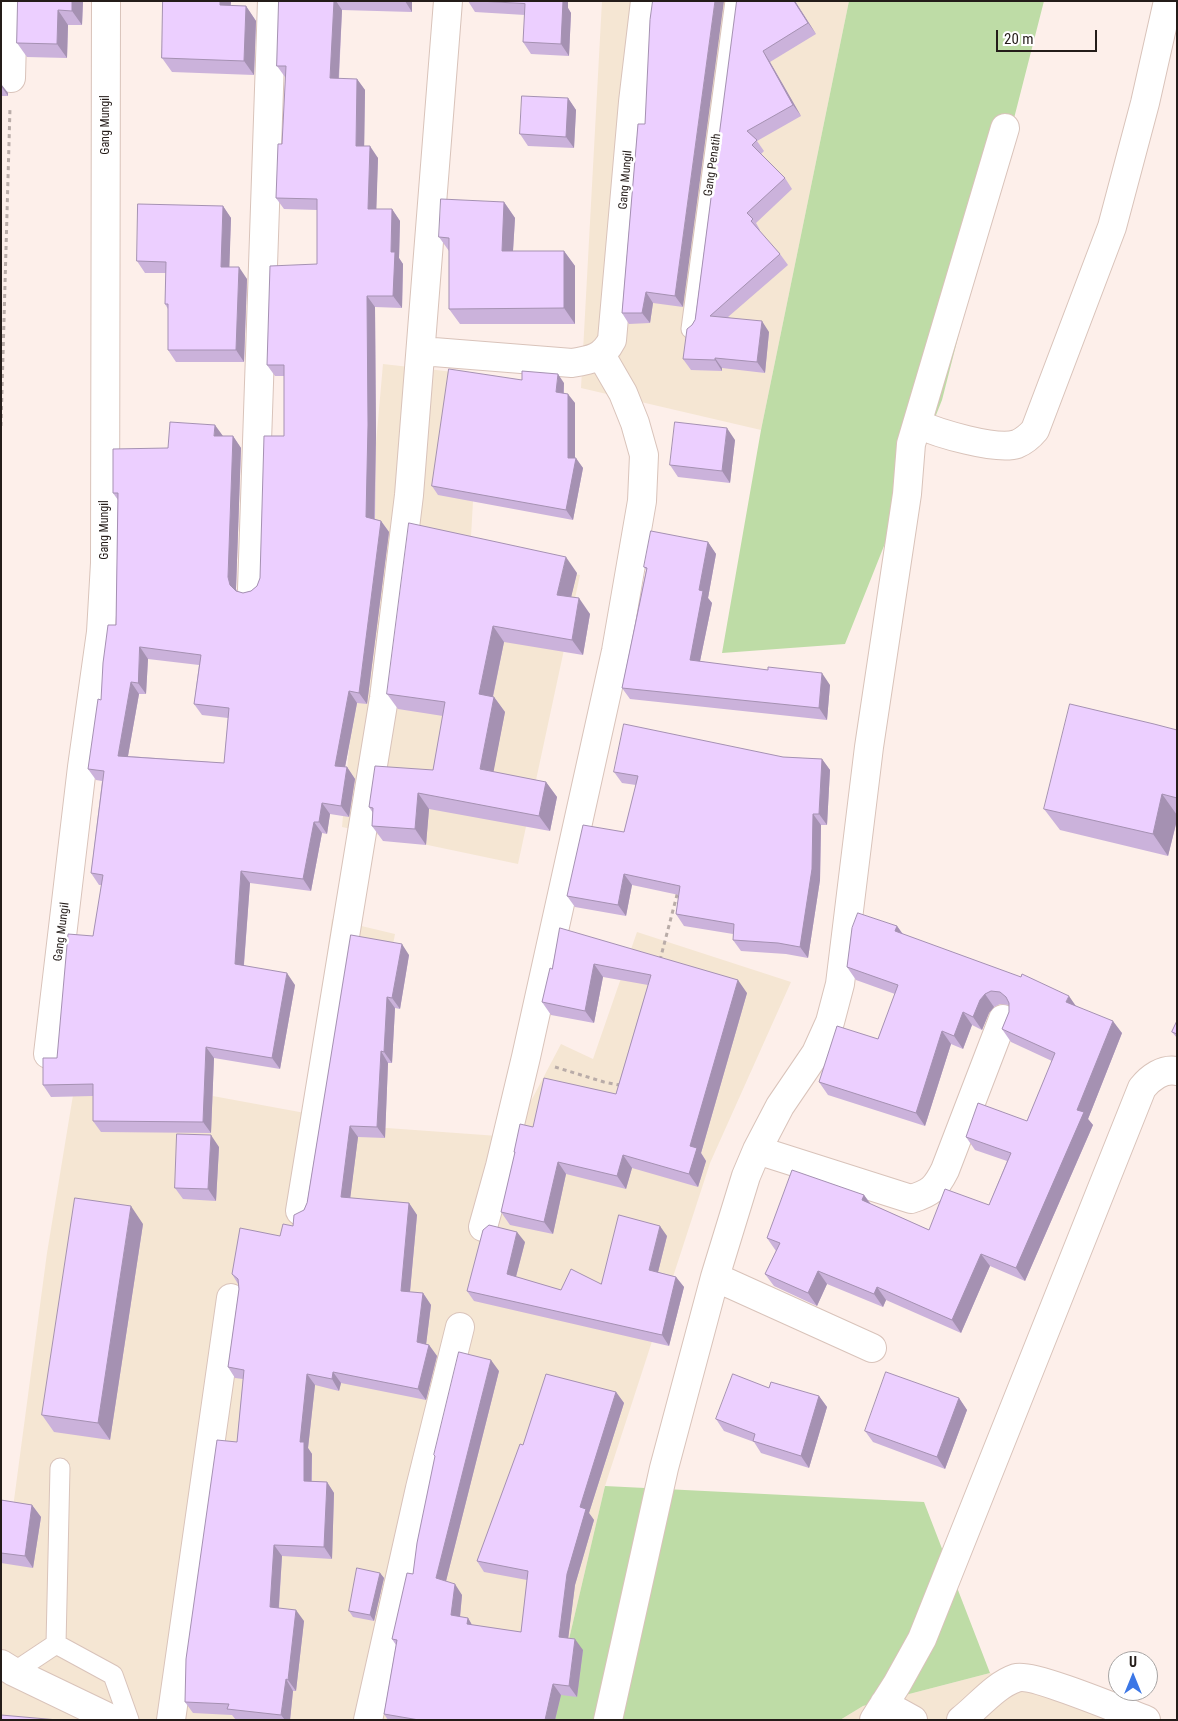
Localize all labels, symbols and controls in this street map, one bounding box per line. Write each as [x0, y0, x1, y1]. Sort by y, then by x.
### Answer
scale bar [998, 20, 1099, 52]
text: 20 m [1004, 30, 1034, 48]
street label: Gang Mungil [99, 95, 113, 155]
street label: Gang Penatih [701, 133, 725, 197]
street label: Gang Mungil [616, 150, 636, 210]
street label: Gang Mungil [98, 500, 112, 560]
street label: Gang Mungil [51, 902, 73, 962]
north arrow [1108, 1651, 1158, 1701]
text: U [1129, 1654, 1137, 1670]

